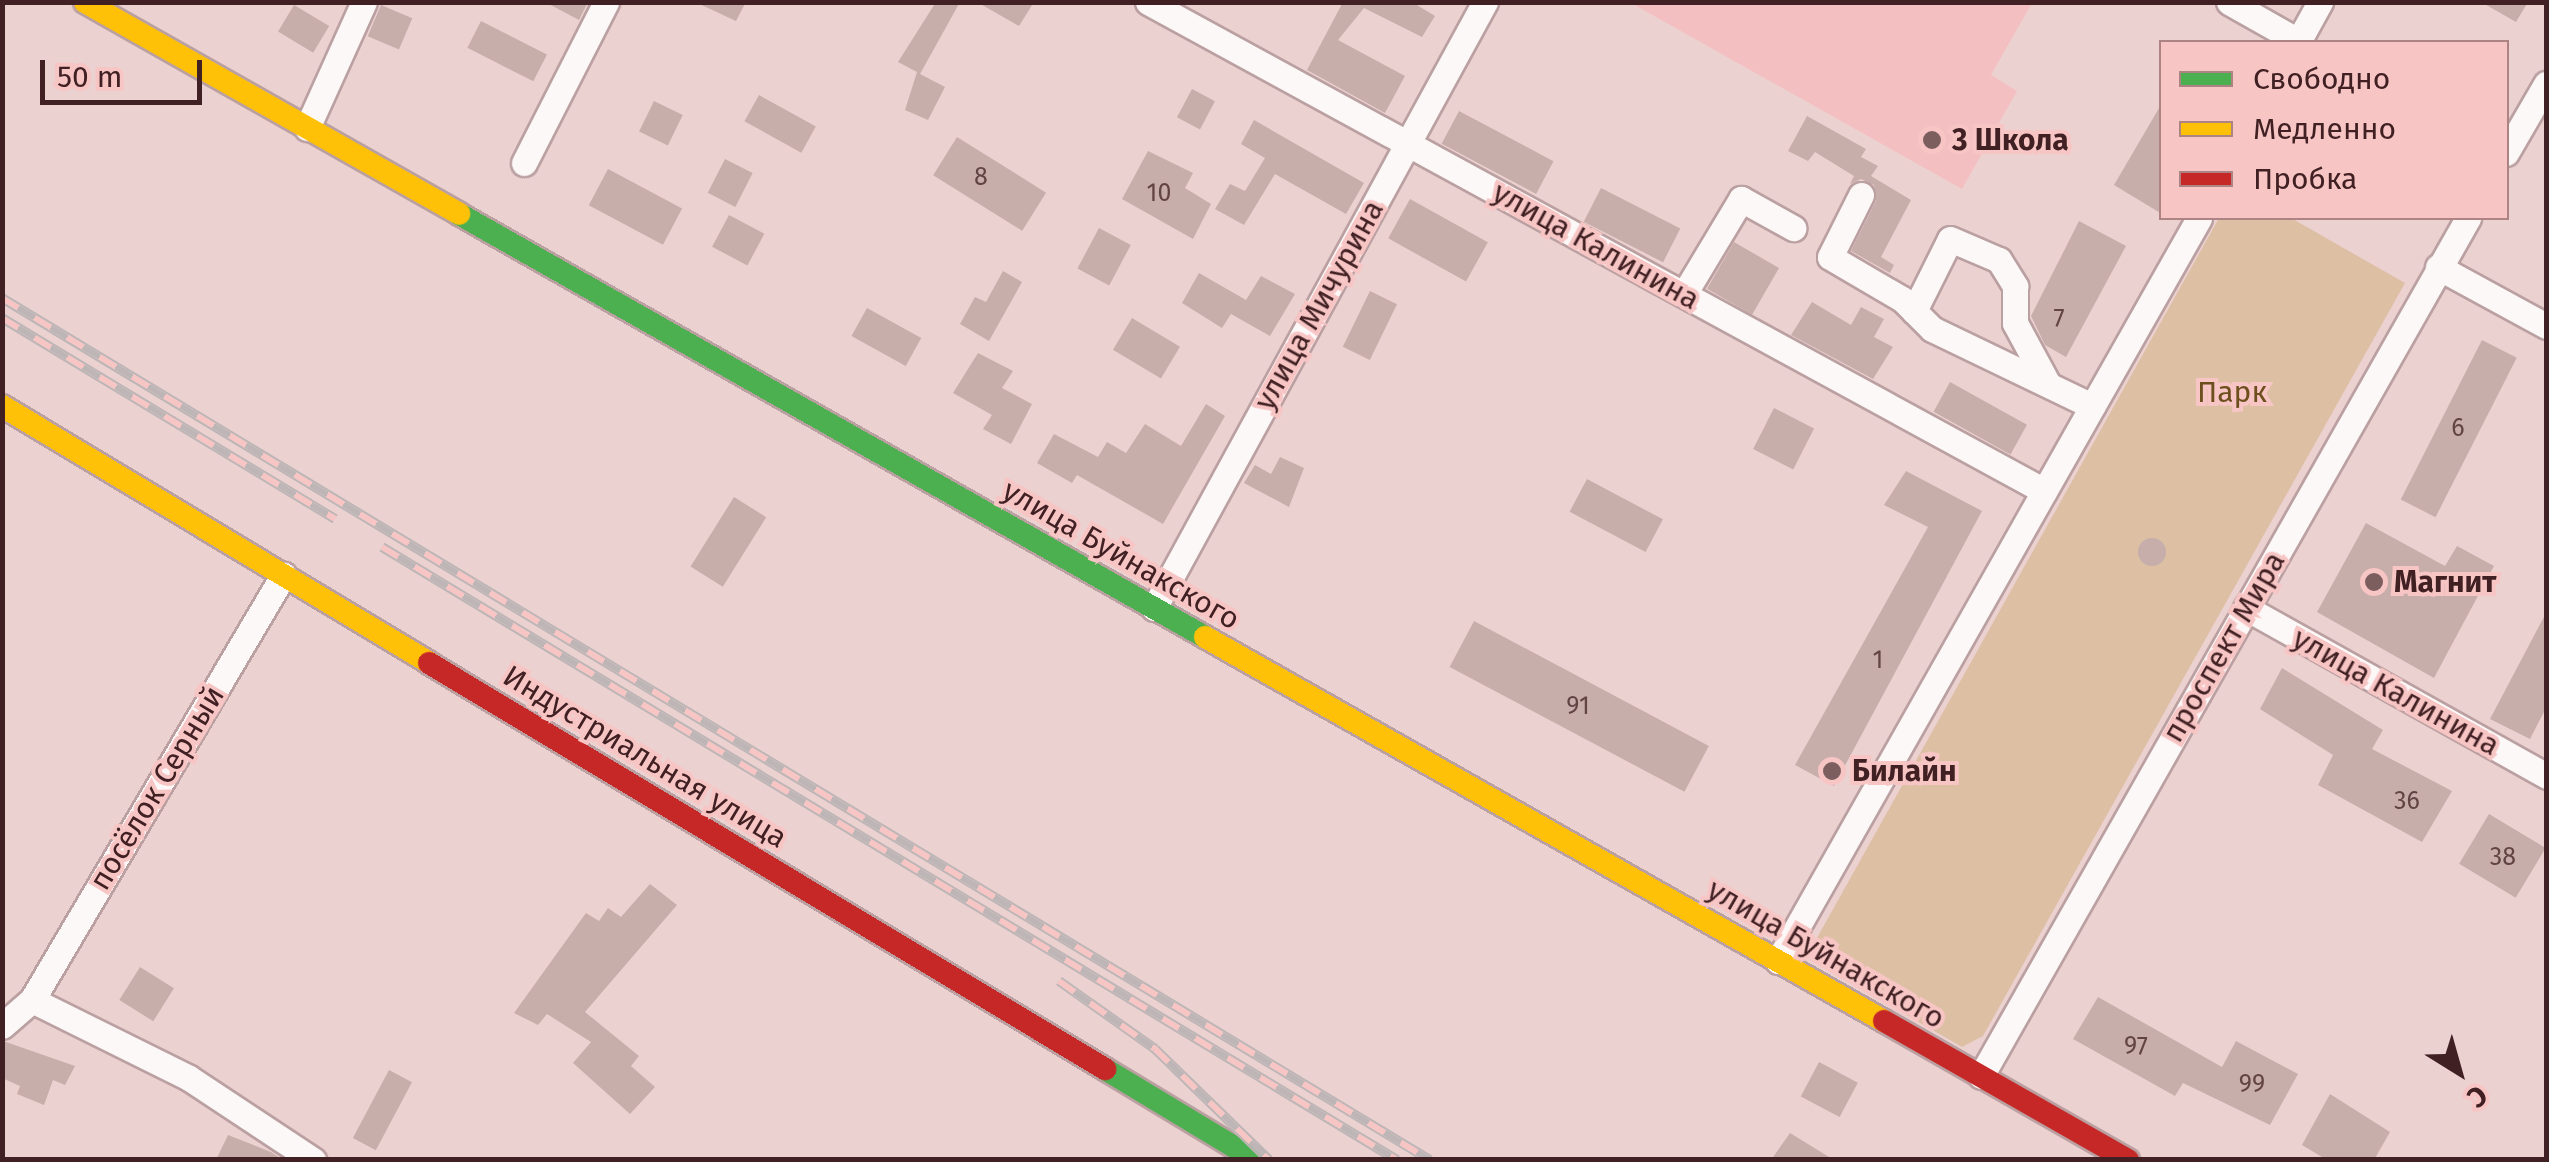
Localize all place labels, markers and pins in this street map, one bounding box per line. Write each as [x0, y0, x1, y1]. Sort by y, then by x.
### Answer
place label: 3 Школа [1952, 122, 2069, 158]
marker: 3 Школа [1921, 129, 1943, 151]
place label: Магнит [2394, 564, 2496, 600]
marker: Магнит [2363, 571, 2385, 593]
place label: Билайн [1852, 753, 1956, 789]
marker: Билайн [1821, 760, 1843, 782]

